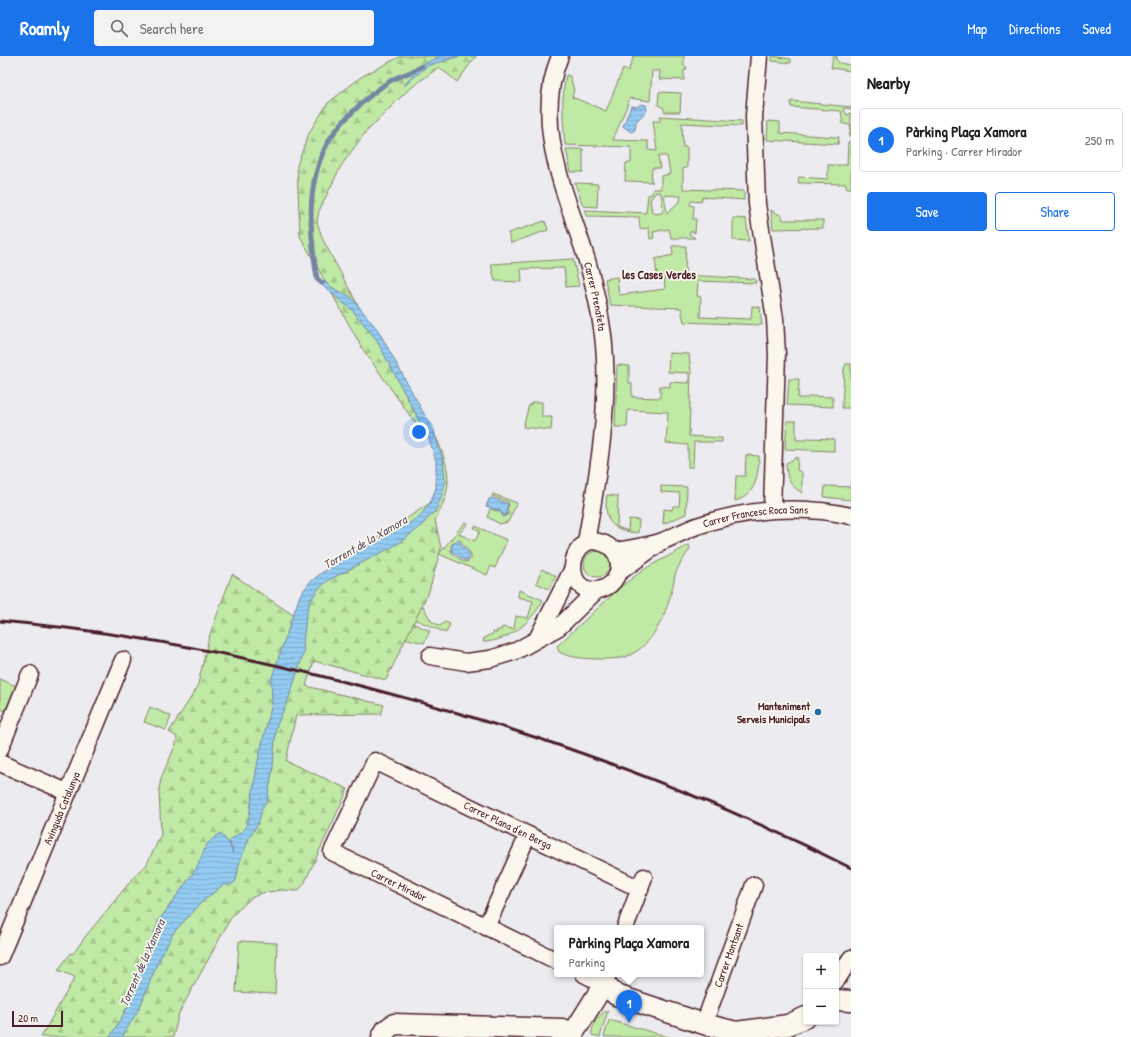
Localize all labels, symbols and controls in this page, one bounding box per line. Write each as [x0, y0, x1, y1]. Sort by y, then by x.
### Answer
search box [94, 10, 374, 46]
text: Roamly [20, 15, 70, 41]
icon: search [108, 17, 130, 39]
text: Search here [140, 18, 204, 39]
text: Map [967, 19, 987, 38]
text: Directions [1009, 19, 1060, 38]
text: Saved [1082, 19, 1111, 38]
text: Nearby [867, 71, 910, 94]
text: Pàrking Plaça Xamora [906, 121, 1026, 142]
text: 1 [879, 131, 883, 149]
text: 250 m [1085, 131, 1114, 149]
text: Parking · Carrer Mirador [906, 142, 1022, 160]
button: Save [867, 192, 987, 231]
button: Share [995, 192, 1115, 231]
street label: Carrer Prenafeta [581, 260, 609, 332]
district label: les Cases Verdes [622, 266, 696, 283]
your location [409, 422, 429, 442]
street label: Carrer Francesc Roca Sans [701, 502, 809, 531]
water label: Torrent de la Xamora [320, 511, 411, 573]
place label: Manteniment Serveis Municipals [737, 699, 811, 727]
marker: Manteniment Serveis Municipals [813, 707, 823, 717]
street label: Avinguda Catalunya [40, 769, 83, 847]
street label: Carrer Plana d'en Berga [461, 798, 554, 853]
street label: Carrer Mirador [369, 865, 430, 905]
water label: Torrent de la Xamora [115, 915, 169, 1009]
street label: Carrer Montsant [711, 921, 747, 989]
popup [554, 925, 704, 977]
text: Pàrking Plaça Xamora [569, 932, 689, 953]
text: Parking [569, 953, 605, 971]
map controls [803, 953, 839, 1025]
button: + [803, 953, 839, 989]
button: − [803, 989, 839, 1025]
pin: 1 [616, 990, 642, 1023]
scale bar [12, 1009, 63, 1028]
text: 20 m [18, 1011, 38, 1025]

